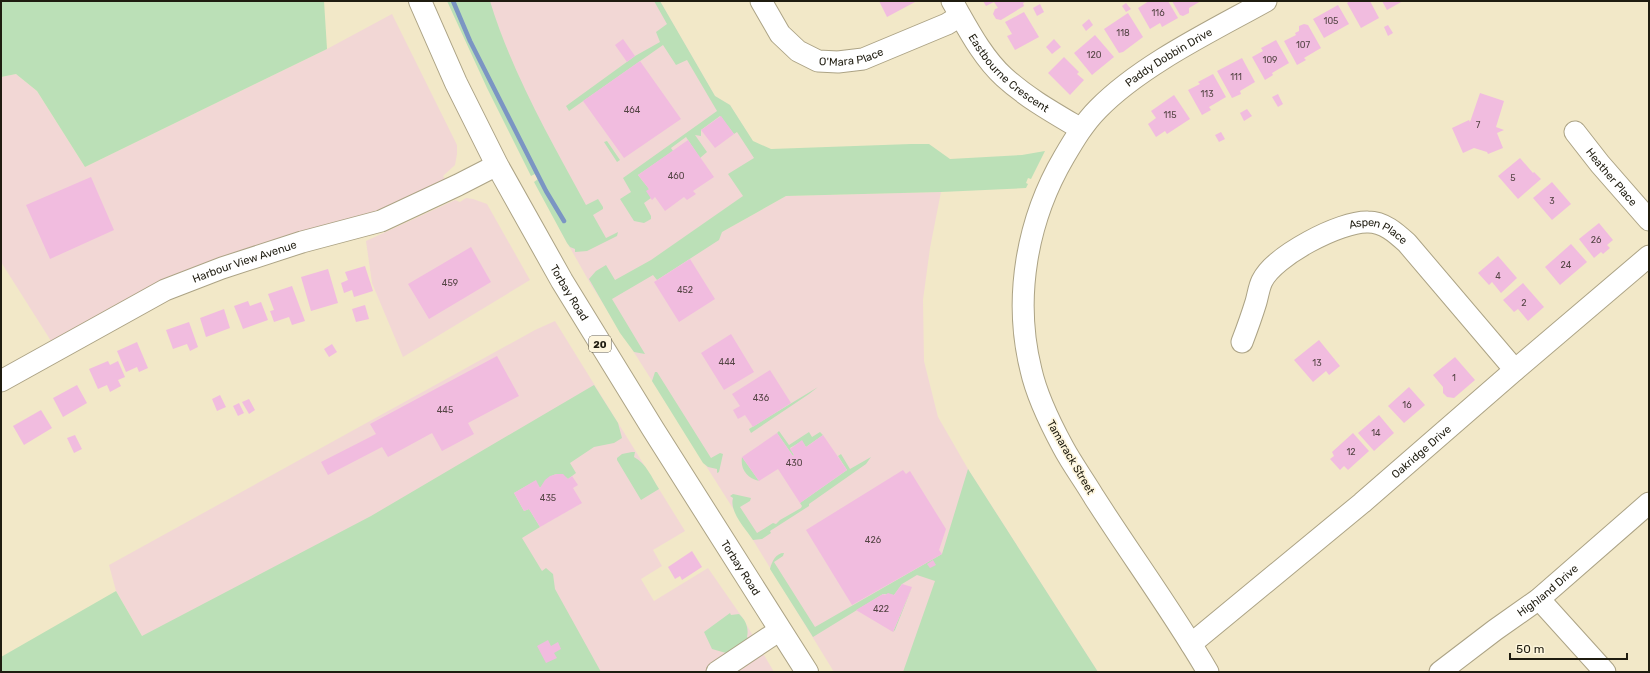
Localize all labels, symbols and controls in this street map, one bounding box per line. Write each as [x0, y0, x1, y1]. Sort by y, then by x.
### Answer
house number: 116 [1151, 8, 1165, 18]
house number: 105 [1324, 16, 1338, 26]
street label: Paddy Dobbin Drive [1123, 26, 1215, 90]
house number: 118 [1116, 28, 1130, 38]
street label: Eastbourne Crescent [965, 32, 1052, 116]
house number: 107 [1296, 40, 1310, 50]
street label: O'Mara Place [819, 45, 885, 69]
house number: 120 [1087, 50, 1102, 60]
house number: 109 [1263, 55, 1277, 65]
house number: 111 [1230, 72, 1242, 82]
house number: 113 [1200, 89, 1214, 99]
house number: 464 [624, 105, 641, 115]
house number: 115 [1163, 110, 1177, 120]
house number: 7 [1476, 120, 1481, 130]
street label: Heather Place [1583, 146, 1640, 209]
house number: 460 [668, 171, 685, 181]
house number: 5 [1510, 173, 1516, 183]
house number: 3 [1549, 196, 1555, 206]
street label: Aspen Place [1348, 216, 1410, 247]
house number: 26 [1591, 235, 1602, 245]
street label: Harbour View Avenue [191, 238, 298, 286]
house number: 24 [1561, 260, 1572, 270]
street label: Torbay Road [547, 263, 591, 323]
house number: 4 [1495, 271, 1501, 281]
house number: 459 [442, 278, 458, 288]
house number: 452 [677, 285, 693, 295]
house number: 2 [1521, 298, 1527, 308]
road number: 20 [589, 336, 611, 352]
house number: 444 [719, 357, 736, 367]
house number: 13 [1312, 358, 1322, 368]
house number: 1 [1452, 373, 1456, 383]
house number: 436 [753, 393, 770, 403]
house number: 16 [1402, 400, 1412, 410]
house number: 445 [437, 405, 453, 415]
street label: Tamarack Street [1044, 418, 1097, 497]
street label: Oakridge Drive [1389, 423, 1454, 481]
house number: 14 [1371, 428, 1381, 438]
house number: 12 [1346, 447, 1356, 457]
house number: 430 [786, 458, 803, 468]
house number: 435 [540, 493, 556, 503]
house number: 426 [865, 535, 882, 545]
street label: Torbay Road [718, 538, 763, 598]
street label: Highland Drive [1515, 562, 1581, 619]
house number: 422 [873, 604, 889, 614]
scale bar [1510, 635, 1627, 661]
text: 50 m [1516, 642, 1544, 656]

